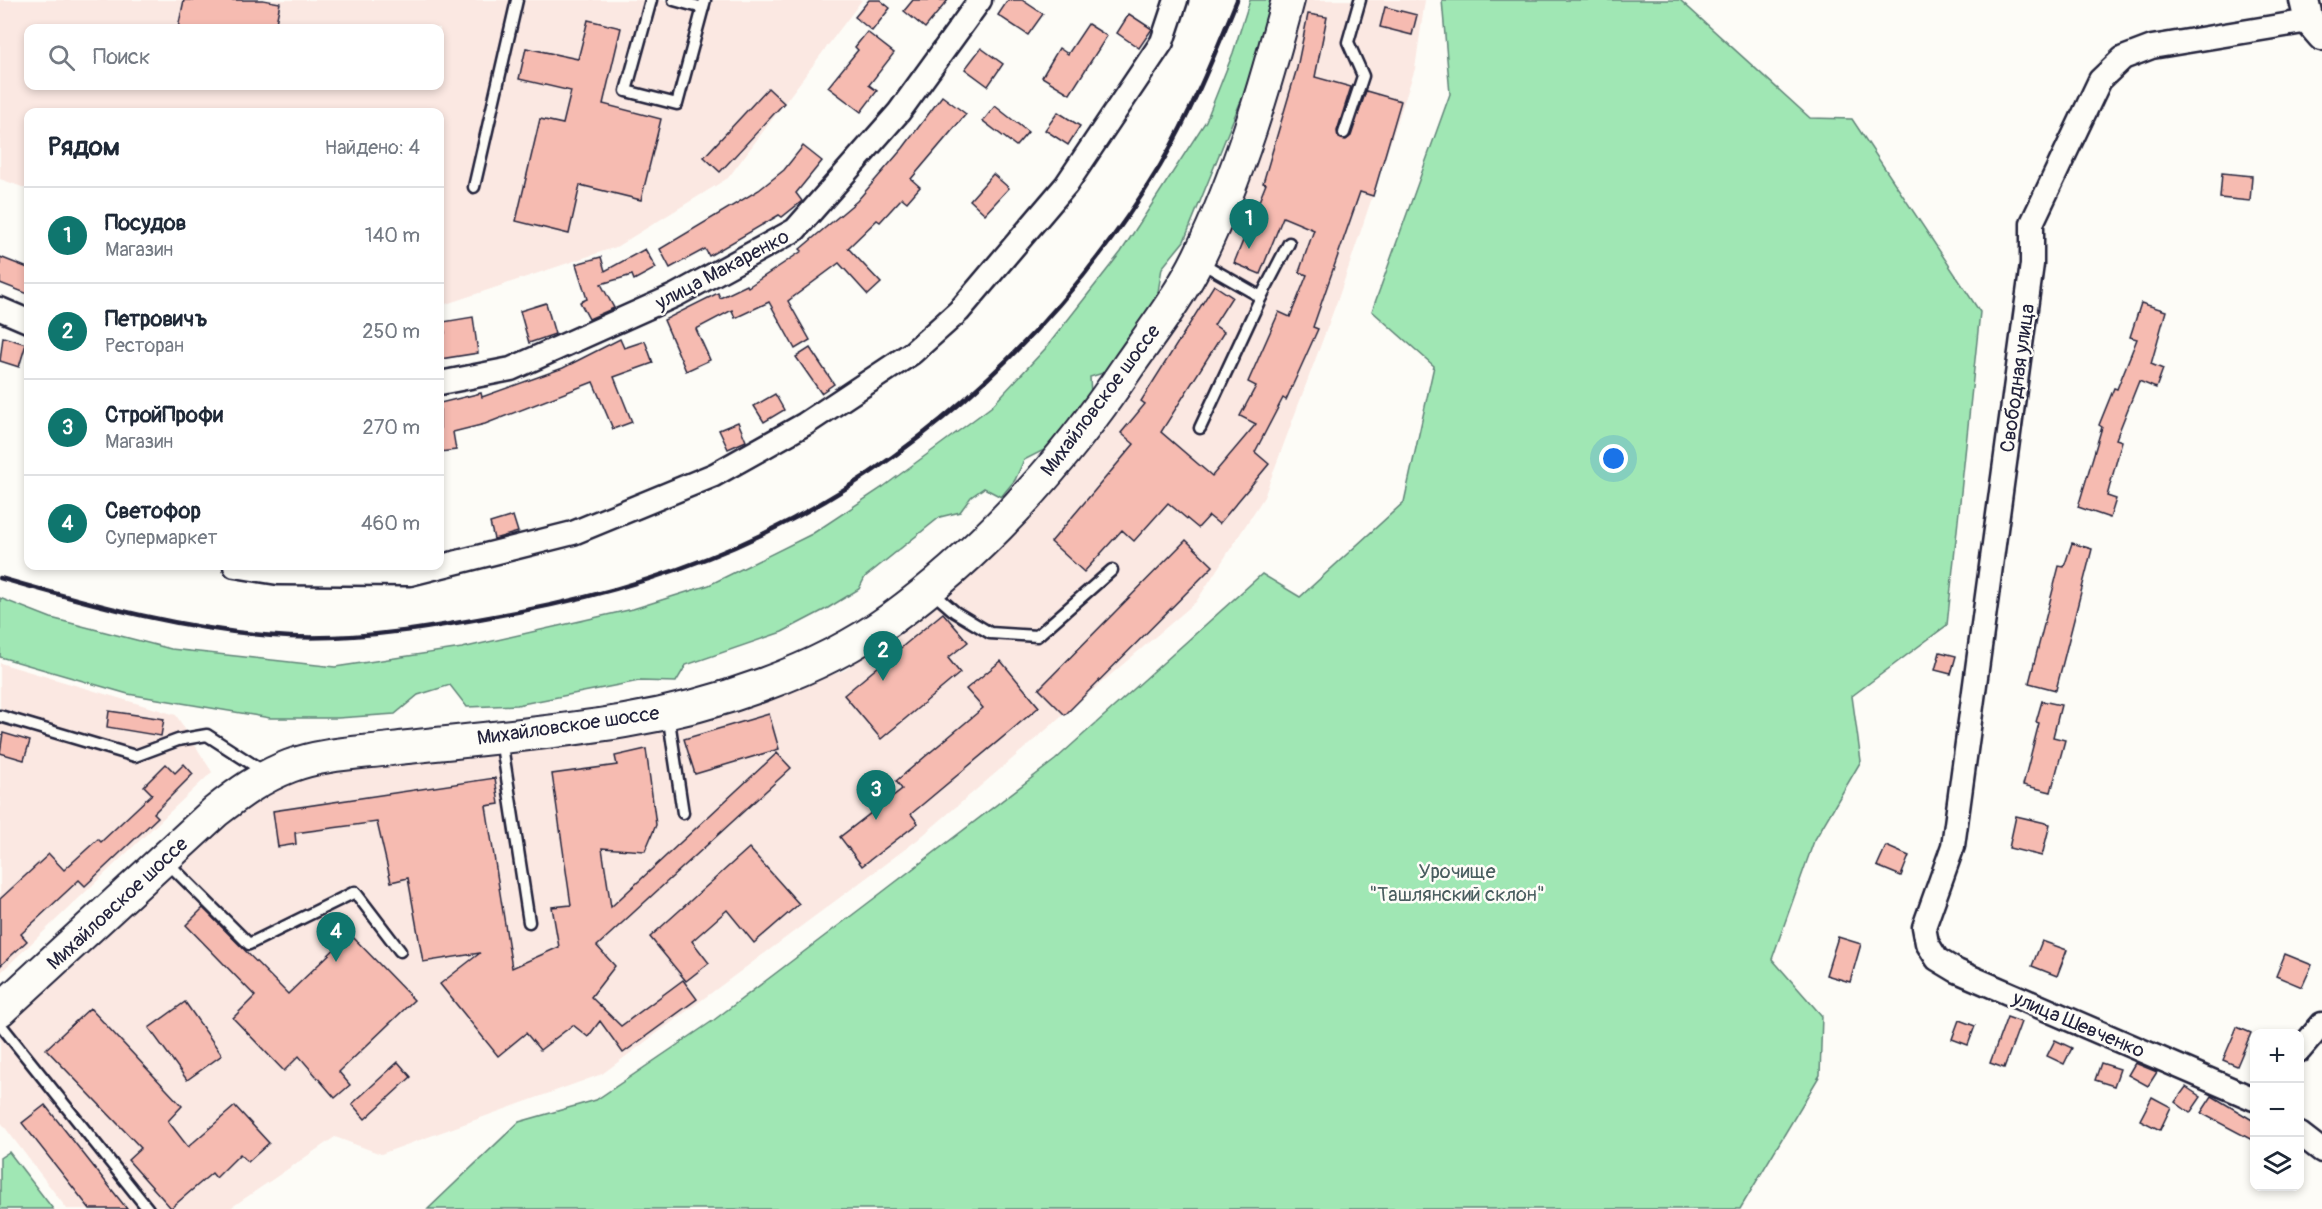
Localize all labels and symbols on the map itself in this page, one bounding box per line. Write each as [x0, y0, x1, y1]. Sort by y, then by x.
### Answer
pin: 1 [1230, 200, 1268, 249]
street label: улица Макаренко [650, 224, 794, 316]
street label: Свободная улица [1995, 302, 2040, 454]
street label: Михайловское шоссе [1035, 319, 1166, 481]
your location [1599, 444, 1628, 473]
pin: 2 [864, 632, 902, 681]
street label: Михайловское шоссе [475, 700, 661, 751]
pin: 3 [856, 770, 896, 820]
street label: Михайловское шоссе [42, 831, 193, 975]
park label: Урочище "Ташлянский склон" [1369, 859, 1545, 907]
pin: 4 [316, 912, 356, 962]
street label: улица Шевченко [2008, 985, 2149, 1064]

